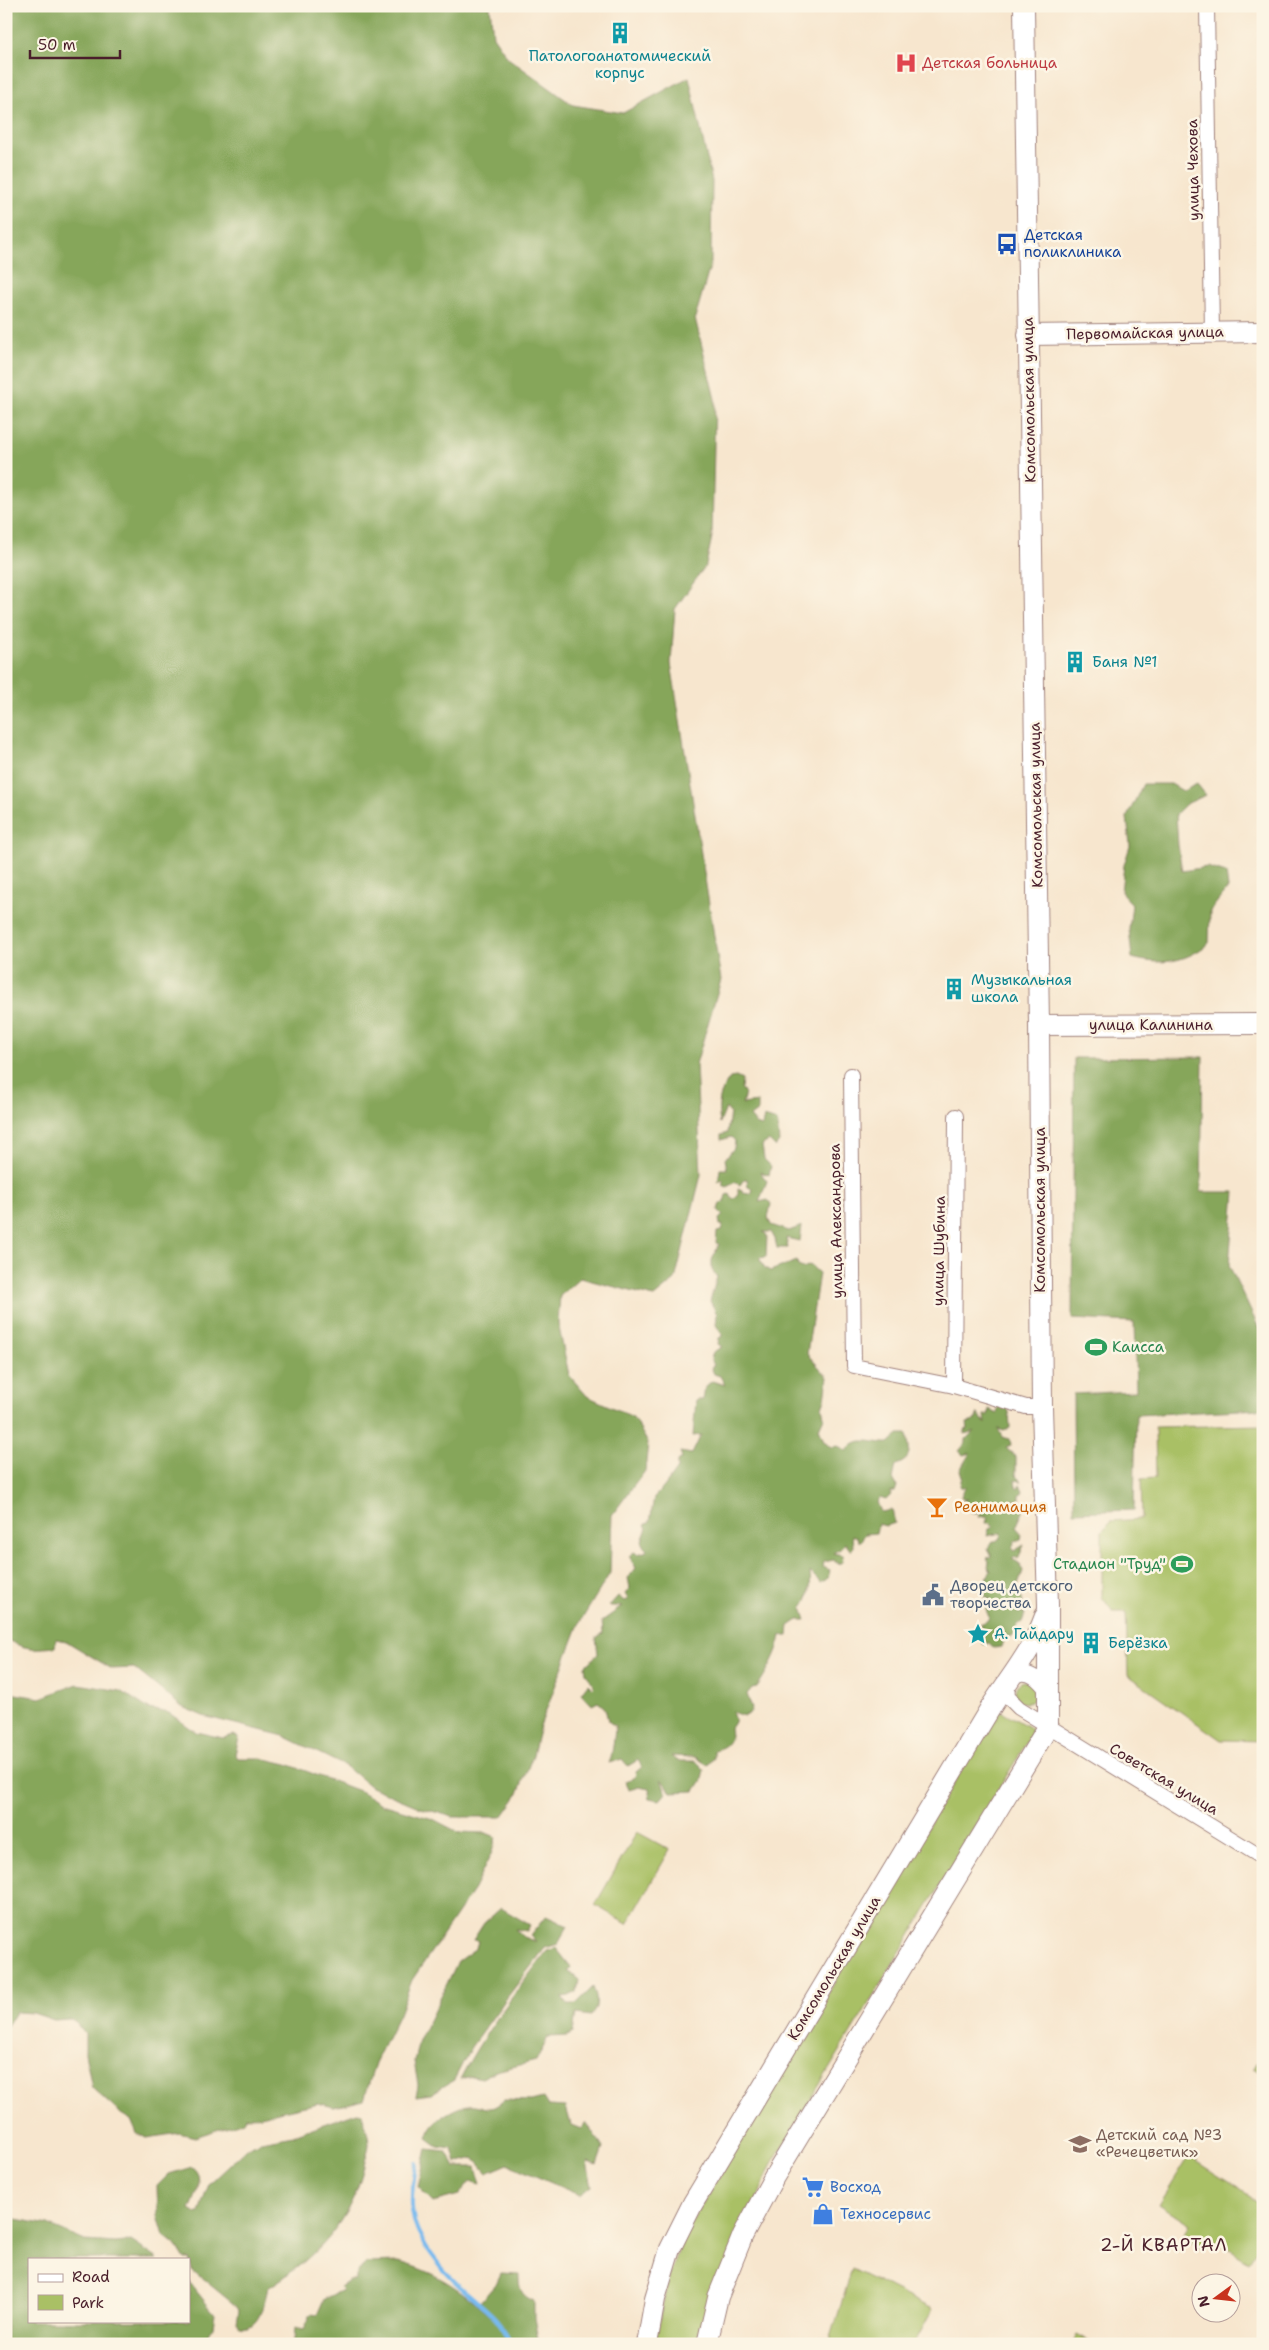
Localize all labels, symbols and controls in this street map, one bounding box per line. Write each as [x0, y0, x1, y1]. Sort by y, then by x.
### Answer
building icon: Патологоанатомический корпус [607, 20, 633, 46]
scale bar [30, 28, 120, 60]
text: 50 m [38, 35, 76, 55]
place label: Патологоанатомический корпус [529, 46, 711, 83]
hospital icon: Детская больница [893, 50, 919, 76]
place label: Детская больница [922, 53, 1058, 73]
street label: улица Чехова [1182, 118, 1204, 221]
place label: Детская поликлиника [1024, 225, 1122, 262]
bus stop icon: Детская поликлиника [994, 231, 1020, 257]
street label: Комсомольская улица [1018, 316, 1040, 483]
street label: Первомайская улица [1066, 322, 1225, 344]
building icon: Баня №1 [1062, 649, 1088, 675]
place label: Баня №1 [1092, 652, 1158, 672]
street label: Комсомольская улица [1025, 721, 1047, 888]
place label: Музыкальная школа [971, 970, 1072, 1007]
building icon: Музыкальная школа [941, 976, 967, 1002]
street label: улица Калинина [1089, 1015, 1214, 1035]
street label: Комсомольская улица [1030, 1127, 1050, 1293]
street label: улица Александрова [825, 1143, 847, 1299]
street label: улица Шубина [928, 1195, 950, 1306]
sports icon: Каисса [1083, 1334, 1109, 1360]
place label: Каисса [1112, 1337, 1165, 1357]
bar icon: Реанимация [924, 1494, 950, 1520]
place label: Реанимация [954, 1497, 1047, 1517]
sports icon: Стадион "Труд" [1169, 1551, 1195, 1577]
place label: Стадион "Труд" [1053, 1554, 1166, 1574]
place label: Дворец детского творчества [950, 1576, 1073, 1613]
public building icon: Дворец детского творчества [920, 1582, 946, 1608]
place icon: А. Гайдару [965, 1621, 991, 1647]
place label: А. Гайдару [994, 1624, 1074, 1644]
building icon: Берёзка [1078, 1630, 1104, 1656]
place label: Берёзка [1108, 1633, 1168, 1653]
street label: Советская улица [1106, 1738, 1223, 1820]
street label: Комсомольская улица [783, 1891, 886, 2044]
place label: Детский сад №3 «Речецветик» [1096, 2125, 1222, 2162]
school or university icon: Детский сад №3 «Речецветик» [1067, 2131, 1093, 2157]
supermarket icon: Восход [800, 2174, 826, 2200]
place label: Восход [830, 2177, 882, 2197]
shop icon: Техносервис [810, 2201, 836, 2227]
place label: Техносервис [840, 2204, 931, 2224]
district label: 2-Й КВАРТАЛ [1100, 2233, 1228, 2257]
legend [28, 2258, 190, 2322]
text: Road [72, 2267, 110, 2287]
north arrow [1192, 2272, 1242, 2322]
text: Park [72, 2293, 104, 2313]
text: N [1193, 2294, 1214, 2309]

